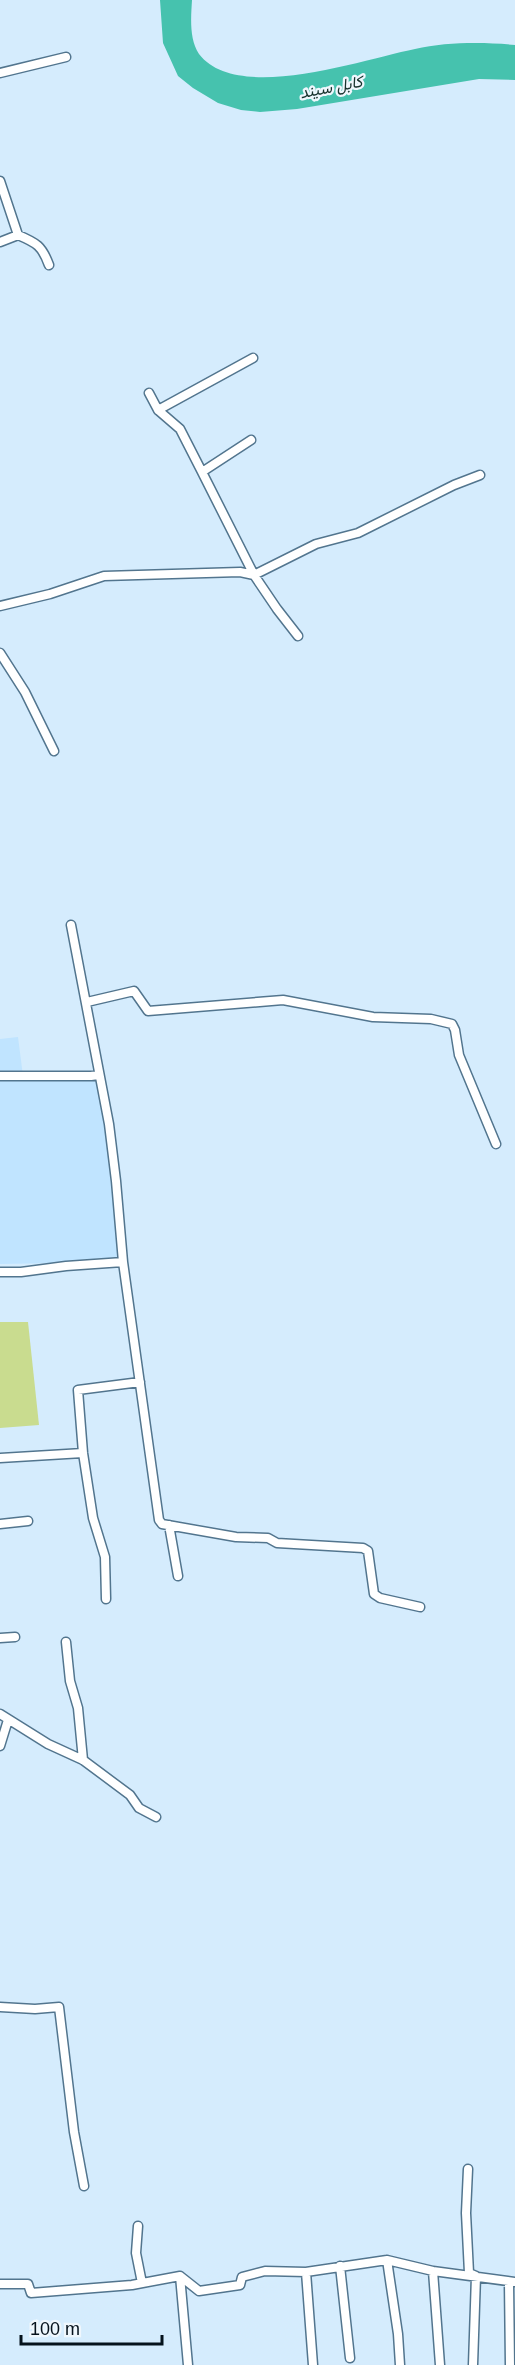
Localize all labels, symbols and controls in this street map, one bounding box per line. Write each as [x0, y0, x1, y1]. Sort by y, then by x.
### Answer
water label: کابل سيند [298, 72, 367, 102]
scale bar [21, 2308, 162, 2346]
text: 100 m [30, 2319, 80, 2339]

